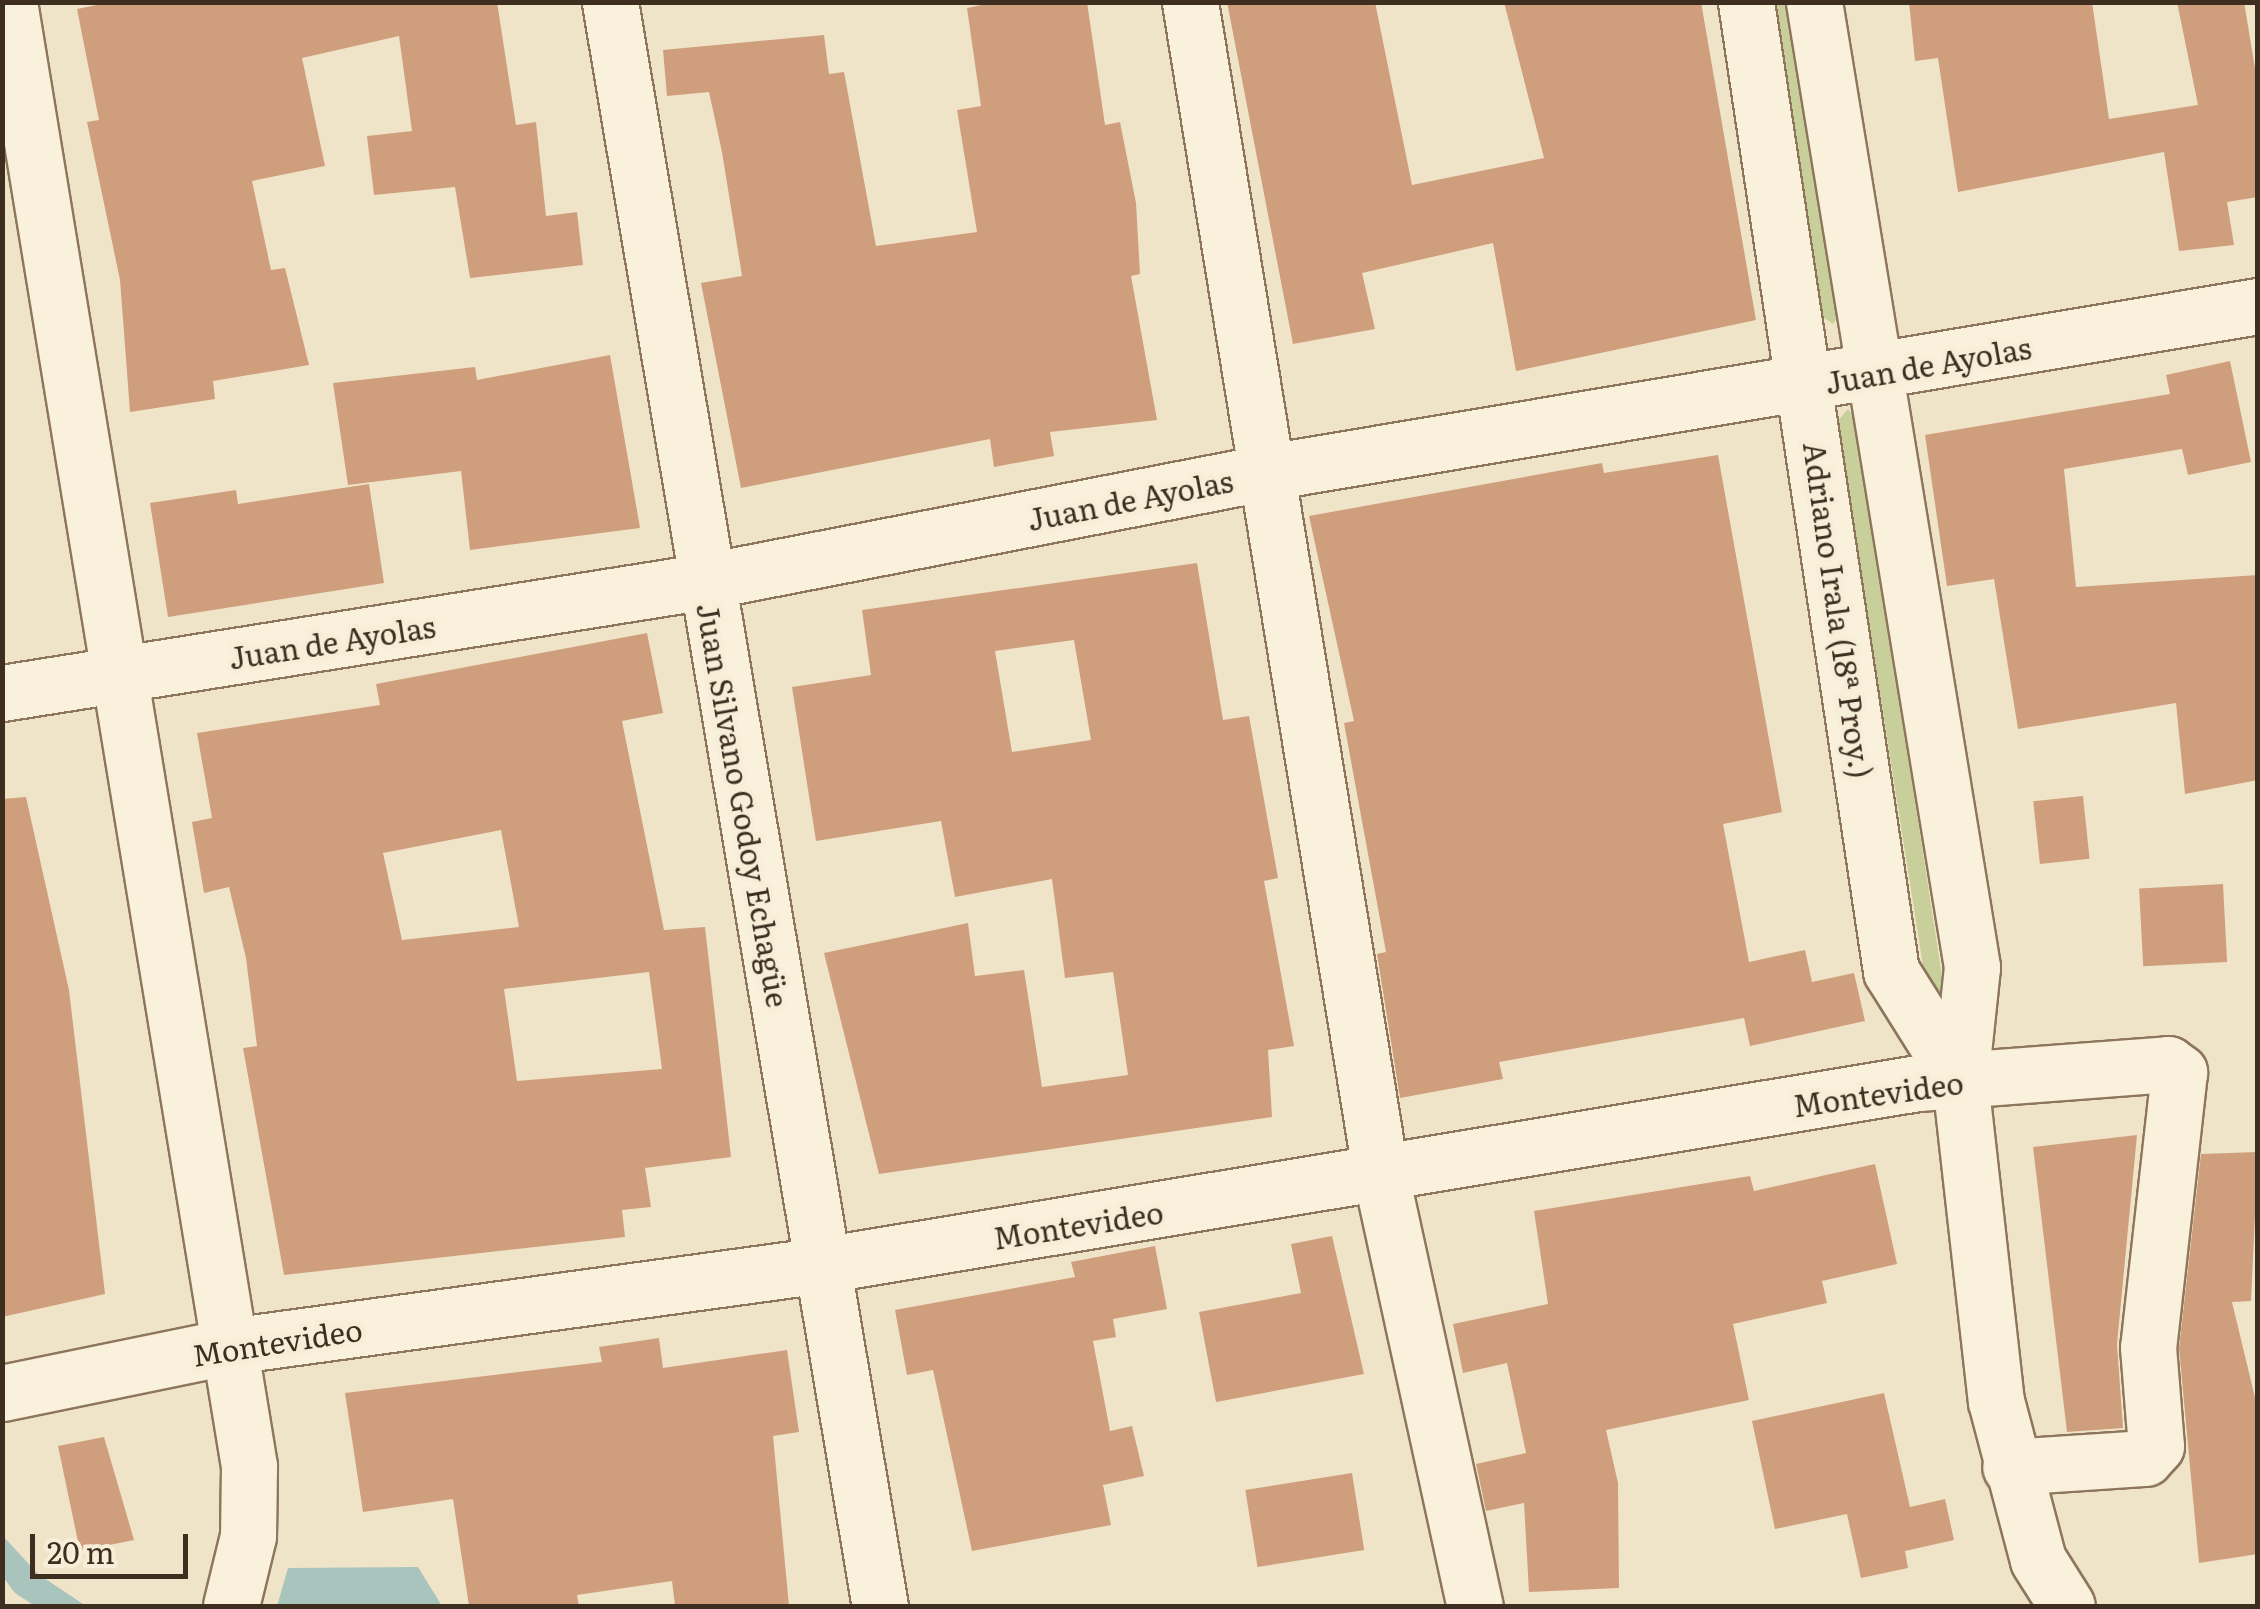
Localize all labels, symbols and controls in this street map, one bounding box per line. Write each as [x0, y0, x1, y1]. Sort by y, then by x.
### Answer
street label: Juan de Ayolas [1822, 328, 2034, 400]
street label: Adriano Irala (18ª Proy.) [1798, 440, 1880, 780]
street label: Juan de Ayolas [1024, 461, 1236, 537]
street label: Juan Silvano Godoy Echagüe [691, 600, 797, 1010]
street label: Juan de Ayolas [226, 607, 438, 675]
street label: Montevideo [1790, 1063, 1966, 1123]
street label: Montevideo [990, 1193, 1166, 1255]
street label: Montevideo [189, 1310, 365, 1372]
scale bar [35, 1514, 192, 1576]
text: 20 m [47, 1529, 115, 1573]

